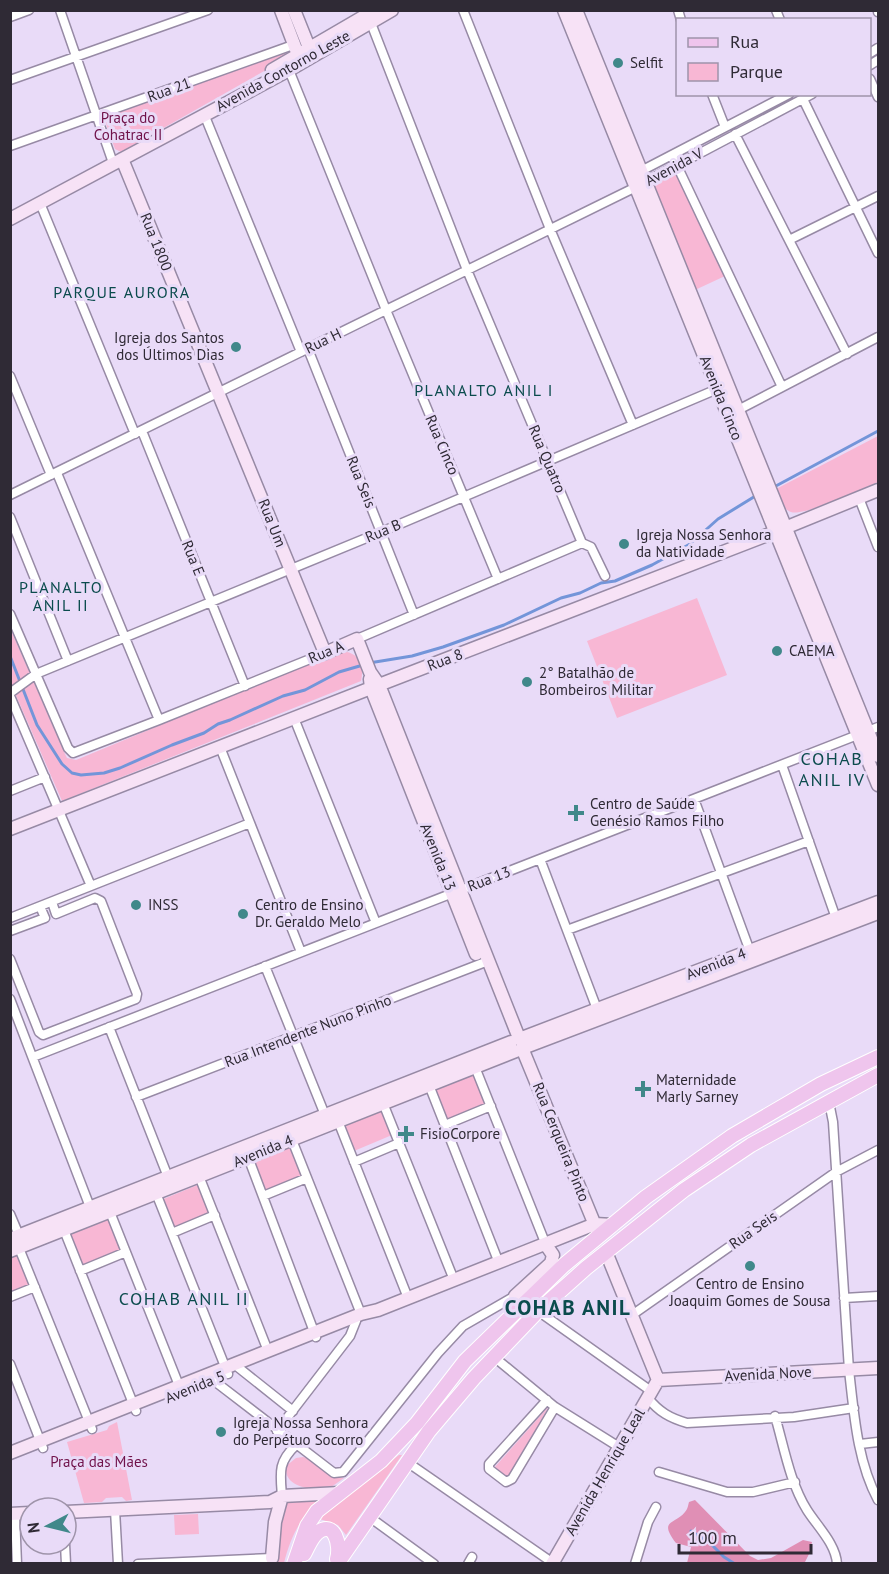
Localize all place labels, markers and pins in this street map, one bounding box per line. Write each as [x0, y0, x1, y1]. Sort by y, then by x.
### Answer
place label: Selfit [630, 53, 663, 72]
marker: Selfit [611, 56, 625, 70]
place label: Igreja dos Santos dos Últimos Dias [114, 328, 224, 364]
marker: Igreja dos Santos dos Últimos Dias [229, 340, 243, 354]
place label: Igreja Nossa Senhora da Natividade [636, 525, 771, 561]
marker: Igreja Nossa Senhora da Natividade [617, 537, 631, 551]
place label: CAEMA [789, 641, 835, 660]
marker: CAEMA [770, 644, 784, 658]
place label: 2° Batalhão de Bombeiros Militar [539, 663, 653, 699]
marker: 2° Batalhão de Bombeiros Militar [520, 675, 534, 689]
place label: Centro de Saúde Genésio Ramos Filho [590, 794, 724, 830]
marker: Centro de Saúde Genésio Ramos Filho [567, 804, 585, 822]
place label: INSS [148, 895, 178, 914]
place label: Centro de Ensino Dr. Geraldo Melo [255, 895, 364, 931]
marker: INSS [129, 898, 143, 912]
marker: Centro de Ensino Dr. Geraldo Melo [236, 907, 250, 921]
place label: Maternidade Marly Sarney [656, 1070, 738, 1106]
marker: Maternidade Marly Sarney [634, 1080, 652, 1098]
place label: FisioCorpore [420, 1124, 500, 1143]
marker: FisioCorpore [397, 1125, 415, 1143]
marker: Centro de Ensino Joaquim Gomes de Sousa [743, 1259, 757, 1273]
place label: Centro de Ensino Joaquim Gomes de Sousa [668, 1274, 831, 1310]
place label: Igreja Nossa Senhora do Perpétuo Socorro [233, 1413, 368, 1449]
marker: Igreja Nossa Senhora do Perpétuo Socorro [214, 1425, 228, 1439]

